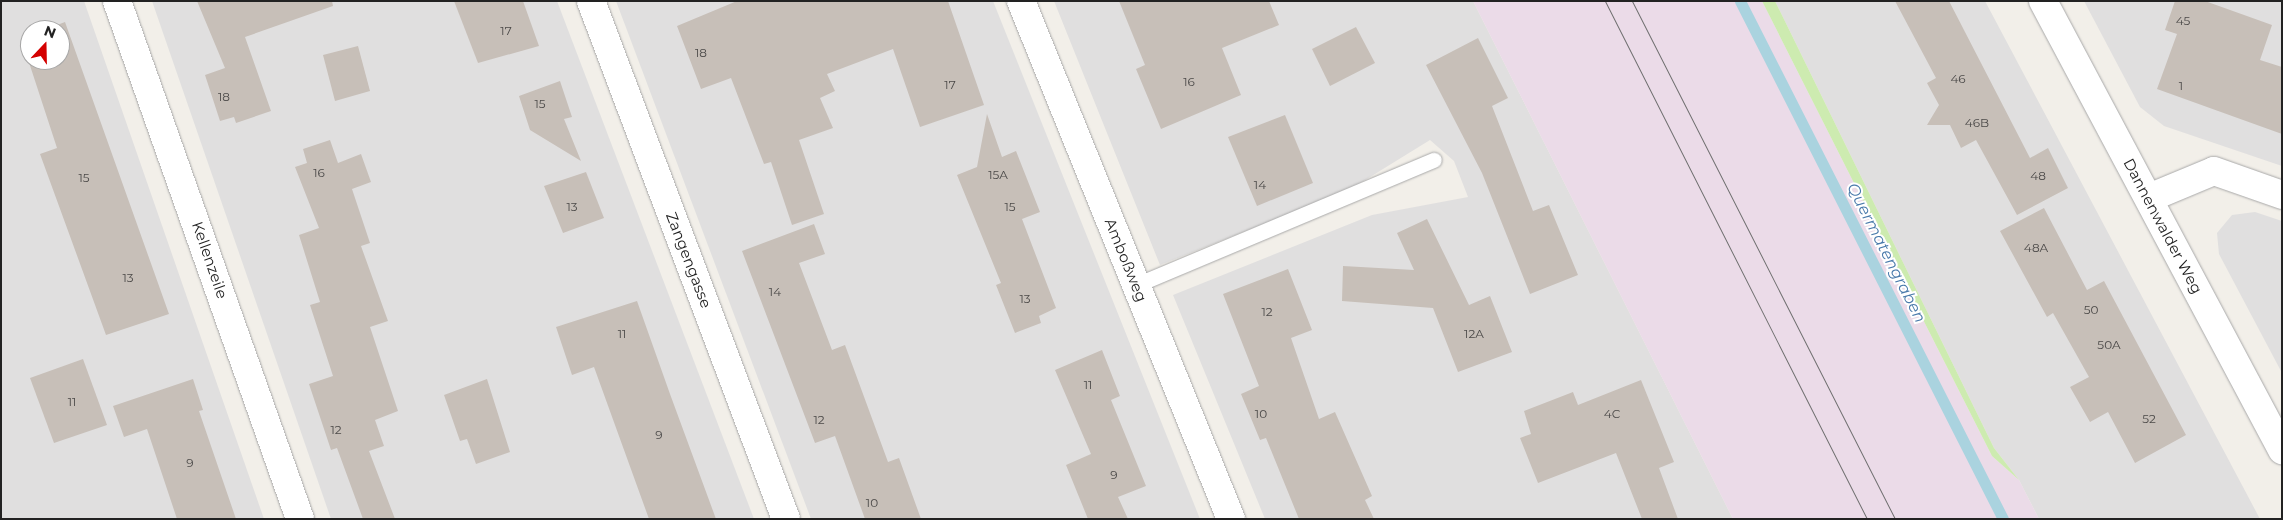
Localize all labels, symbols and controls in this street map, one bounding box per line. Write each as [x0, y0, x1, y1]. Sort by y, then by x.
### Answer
house number: 45 [2176, 14, 2190, 28]
north arrow [20, 20, 70, 70]
text: N [42, 22, 59, 42]
house number: 17 [500, 24, 512, 38]
house number: 18 [695, 46, 707, 60]
house number: 46 [1950, 72, 1966, 86]
house number: 16 [1183, 75, 1195, 89]
house number: 17 [944, 78, 956, 92]
house number: 1 [2179, 79, 2183, 93]
house number: 18 [218, 90, 230, 104]
house number: 15 [534, 97, 546, 111]
house number: 46B [1965, 116, 1989, 130]
street label: Dannenwalder Weg [2120, 155, 2206, 297]
house number: 16 [313, 166, 325, 180]
house number: 15A [988, 168, 1008, 182]
house number: 48 [2030, 169, 2046, 183]
house number: 15 [78, 171, 90, 185]
house number: 14 [1254, 178, 1266, 192]
water label: Quermatengraben [1842, 180, 1930, 326]
house number: 13 [566, 200, 578, 214]
house number: 15 [1004, 200, 1016, 214]
street label: Zangengasse [662, 210, 716, 310]
street label: Amboßweg [1101, 216, 1151, 304]
street label: Kellenzeile [188, 219, 232, 301]
house number: 48A [2024, 241, 2048, 255]
house number: 13 [122, 271, 134, 285]
house number: 14 [769, 285, 781, 299]
house number: 13 [1019, 292, 1031, 306]
house number: 50 [2084, 303, 2098, 317]
house number: 12 [1261, 305, 1273, 319]
house number: 11 [618, 327, 626, 341]
house number: 12A [1464, 327, 1484, 341]
house number: 50A [2097, 338, 2121, 352]
house number: 11 [1084, 378, 1092, 392]
house number: 11 [68, 395, 76, 409]
house number: 10 [1255, 407, 1267, 421]
house number: 4C [1604, 407, 1620, 421]
house number: 52 [2142, 412, 2156, 426]
house number: 12 [813, 413, 825, 427]
house number: 12 [330, 423, 342, 437]
house number: 9 [655, 428, 663, 442]
house number: 9 [186, 456, 194, 470]
house number: 9 [1110, 468, 1118, 482]
house number: 10 [866, 496, 878, 510]

